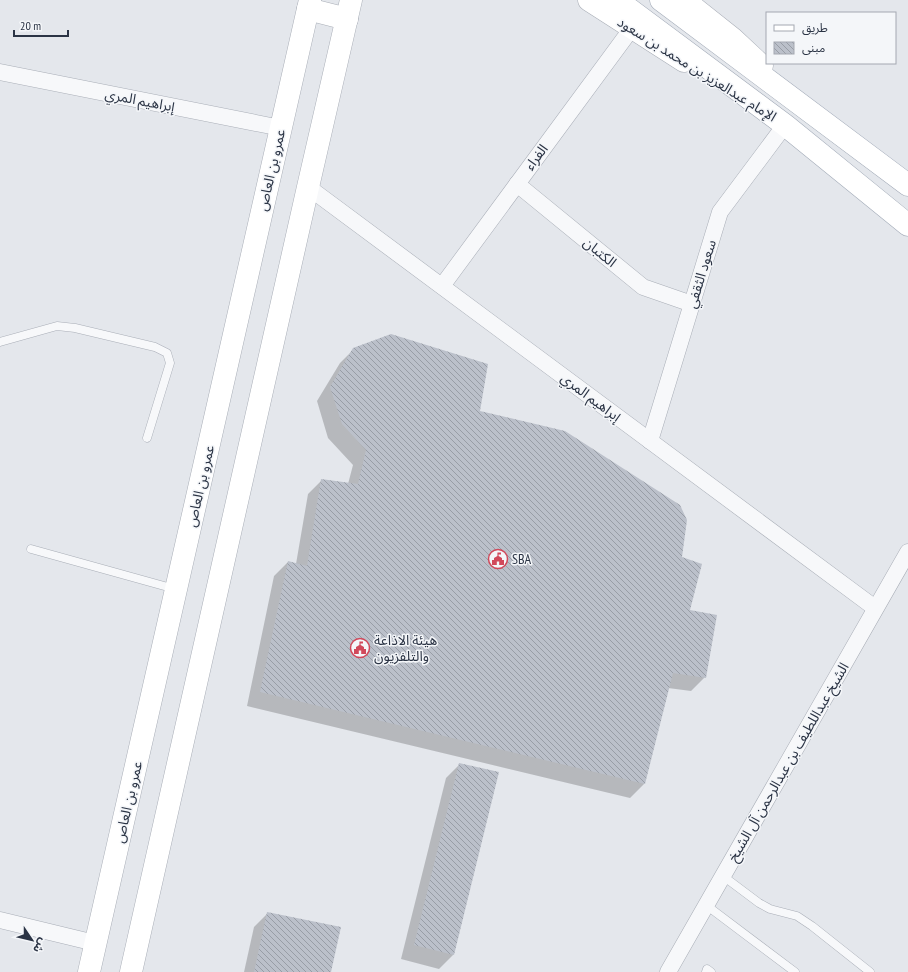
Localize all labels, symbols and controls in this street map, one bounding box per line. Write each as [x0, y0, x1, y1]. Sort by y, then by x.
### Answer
scale bar [14, 12, 68, 38]
legend [766, 12, 896, 64]
street label: الإمام عبدالعزيز بن محمد بن سعود [613, 13, 780, 127]
text: 20 m [20, 18, 41, 33]
text: طريق [802, 20, 828, 36]
text: مبنى [802, 40, 825, 55]
street label: إبراهيم المري [103, 84, 178, 118]
street label: عمرو بن العاص [253, 127, 289, 213]
street label: الفراء [520, 140, 552, 174]
street label: الكتبان [580, 233, 620, 271]
street label: سعود الثقفي [682, 237, 722, 311]
street label: إبراهيم المري [556, 368, 626, 428]
street label: عمرو بن العاص [182, 443, 218, 529]
public building icon: SBA [487, 548, 509, 570]
place label: SBA [512, 550, 532, 568]
place label: هيئة الاذاعة والتلفزيون [374, 631, 437, 665]
public building icon: هيئة الاذاعة والتلفزيون [349, 637, 371, 659]
street label: الشيخ عبداللطيف بن عبدالرحمن آل الشيخ [723, 659, 854, 866]
street label: عمرو بن العاص [110, 759, 146, 845]
north arrow [12, 920, 52, 960]
text: ش [30, 936, 50, 956]

